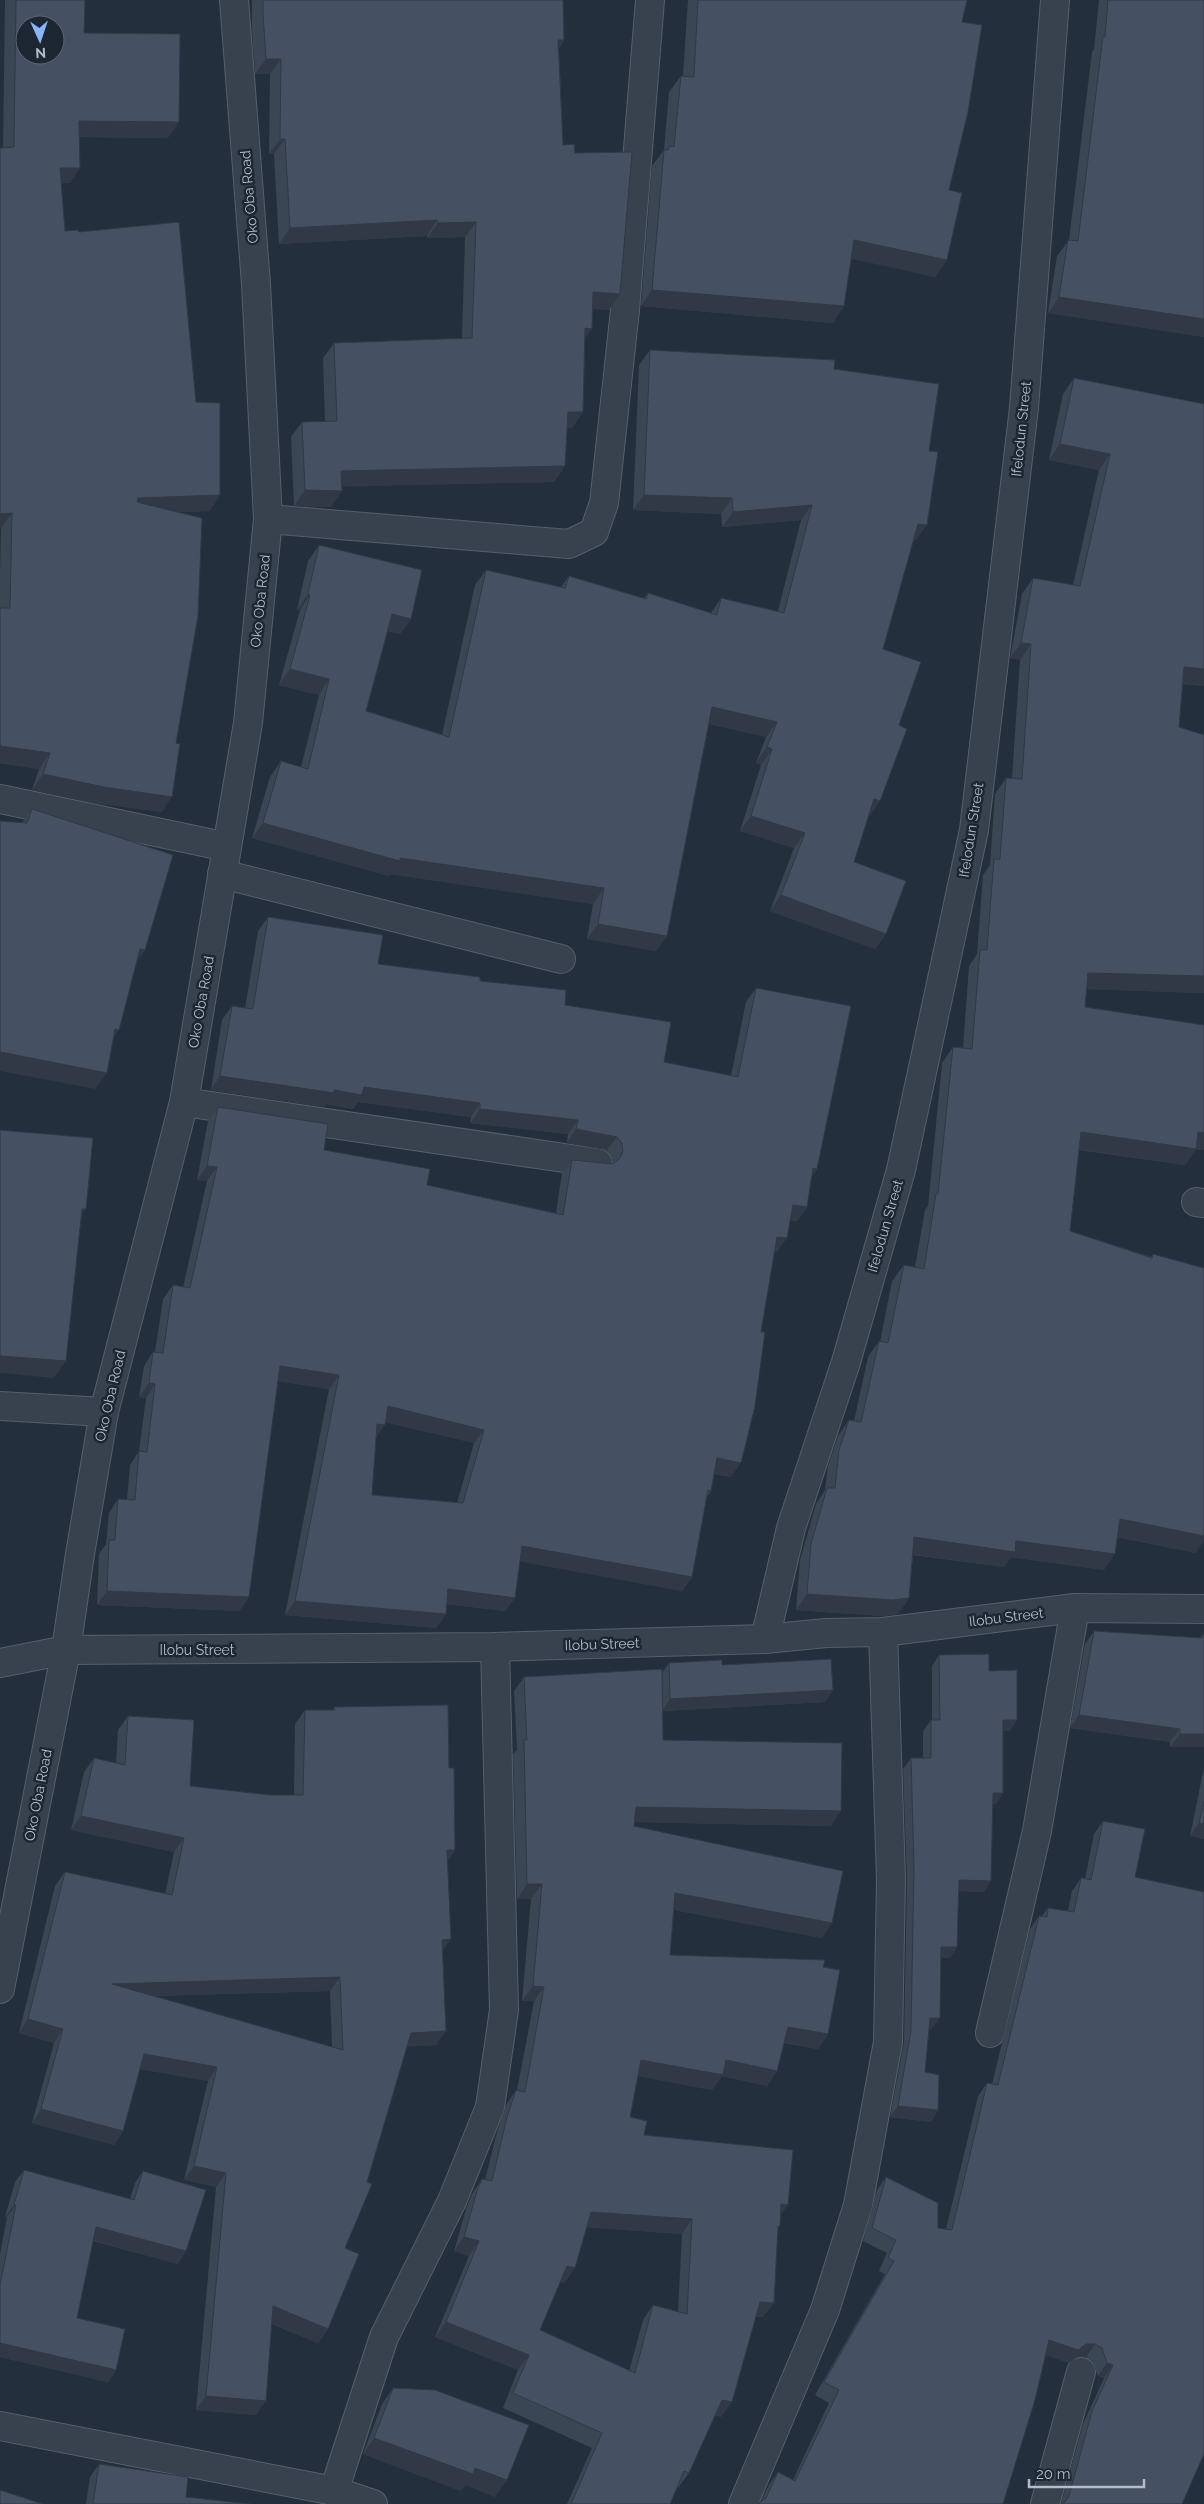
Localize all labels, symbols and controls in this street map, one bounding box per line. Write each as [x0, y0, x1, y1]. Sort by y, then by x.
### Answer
north arrow [15, 15, 65, 65]
text: N [35, 45, 46, 61]
street label: Oko Oba Road [237, 150, 261, 244]
street label: Ifelodun Street [1008, 380, 1034, 477]
street label: Oko Oba Road [247, 554, 273, 648]
street label: Ifelodun Street [956, 781, 986, 879]
street label: Oko Oba Road [185, 955, 217, 1049]
street label: Ifelodun Street [864, 1178, 906, 1274]
street label: Oko Oba Road [92, 1349, 128, 1443]
street label: Ilobu Street [968, 1604, 1044, 1630]
street label: Ilobu Street [564, 1635, 640, 1653]
street label: Ilobu Street [160, 1642, 235, 1658]
street label: Oko Oba Road [21, 1748, 55, 1842]
scale bar [1029, 2456, 1144, 2488]
text: 20 m [1036, 2465, 1071, 2483]

